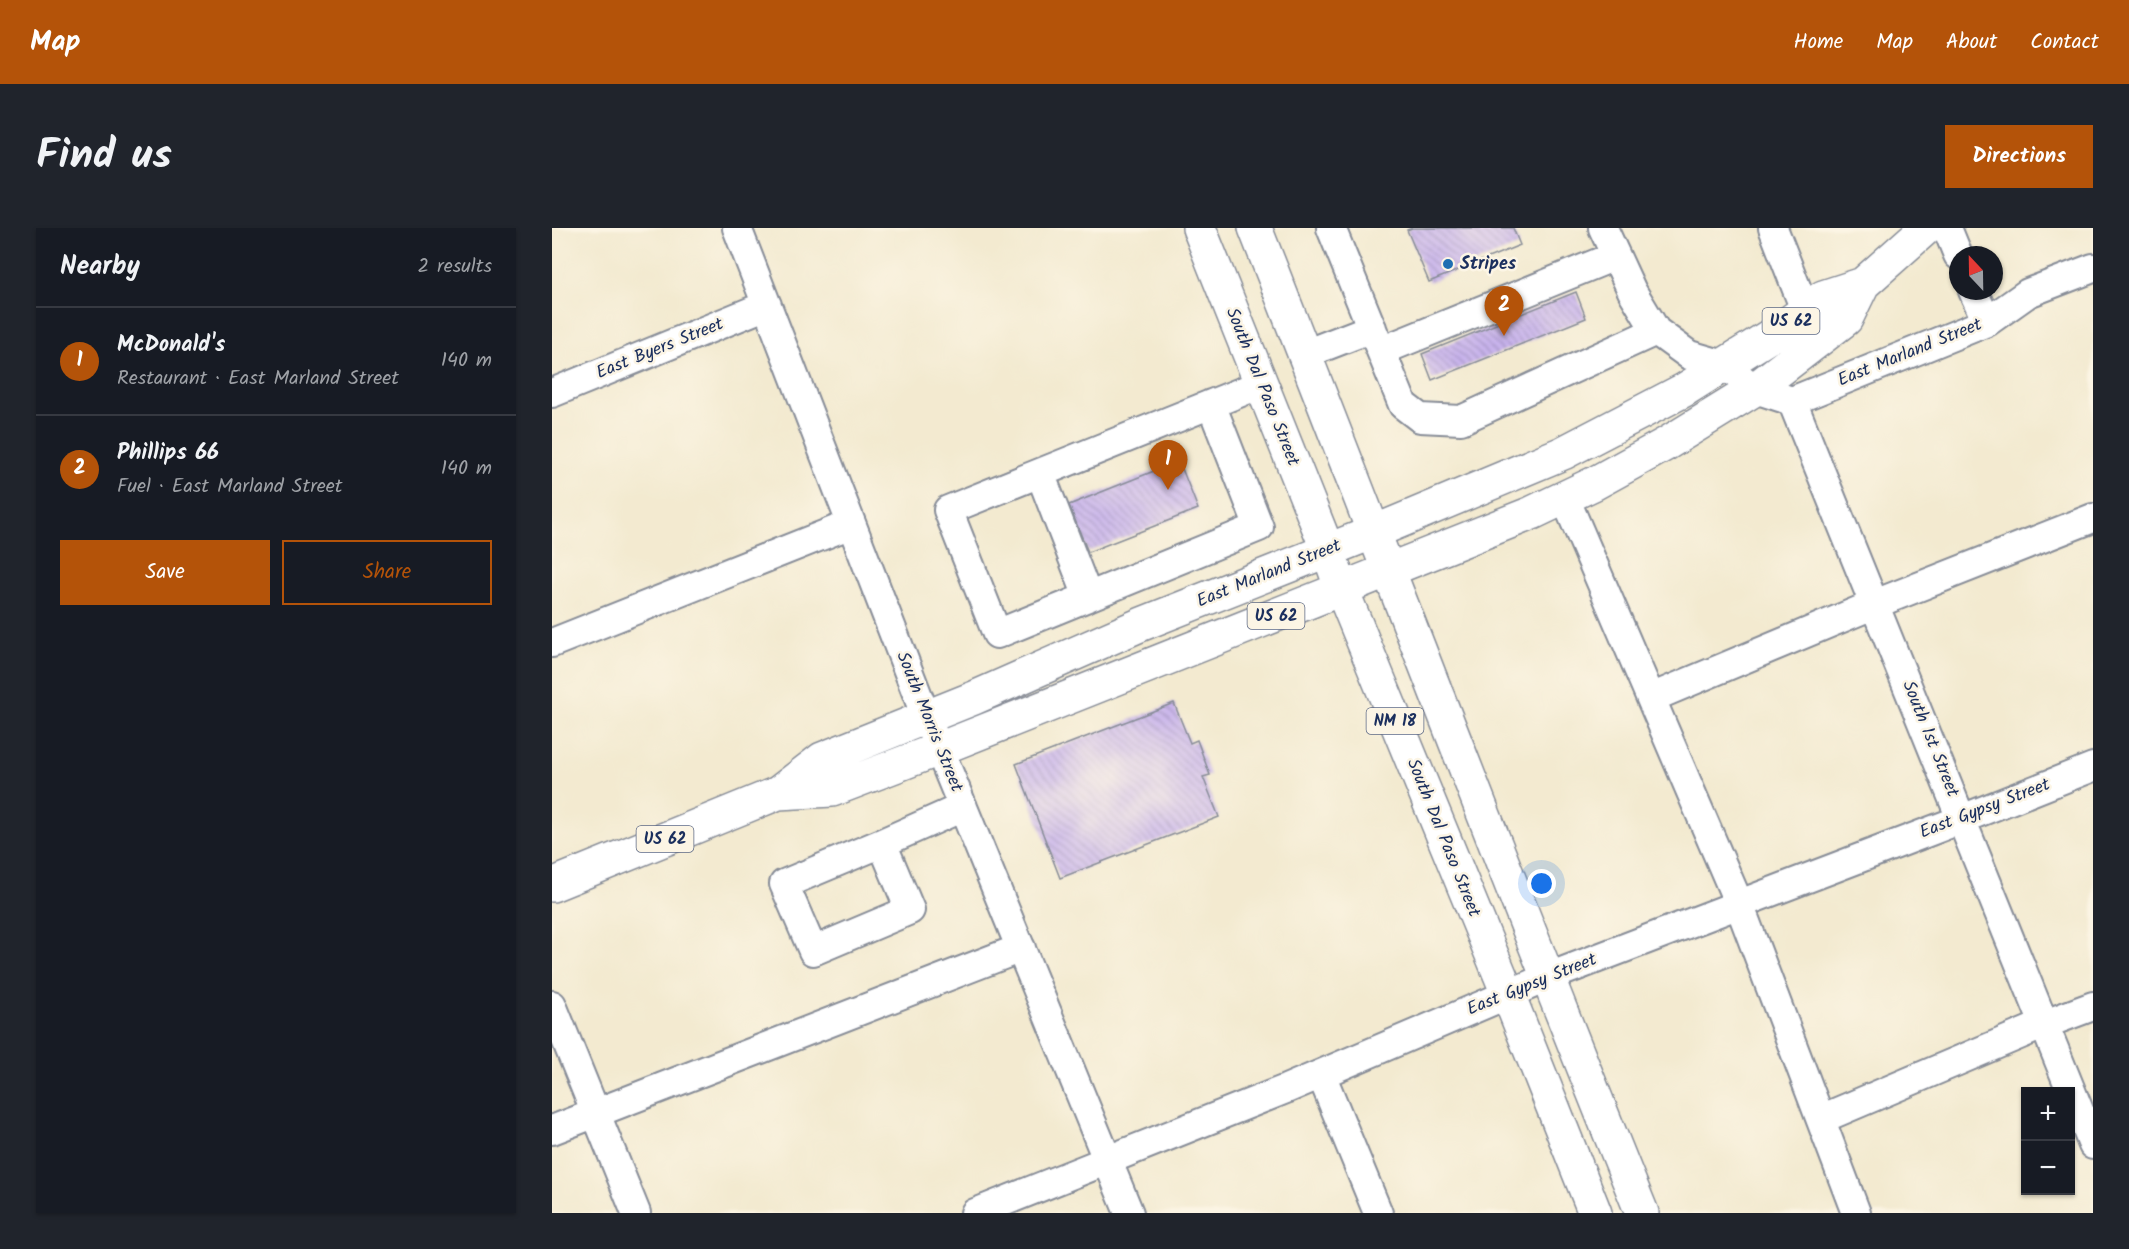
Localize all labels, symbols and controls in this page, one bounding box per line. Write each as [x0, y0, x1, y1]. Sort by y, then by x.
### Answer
text: Map [30, 20, 81, 65]
text: Home [1794, 26, 1843, 59]
text: Map [1876, 26, 1913, 59]
text: About [1946, 26, 1997, 59]
text: Contact [2030, 26, 2099, 59]
text: Find us [36, 123, 172, 190]
button: Directions [1945, 125, 2093, 188]
text: Nearby [60, 246, 140, 288]
north arrow [1949, 246, 2003, 300]
place label: Stripes [1460, 250, 1517, 279]
text: 2 results [417, 251, 492, 283]
marker: Stripes [1441, 257, 1455, 271]
pin: 2 [1484, 286, 1524, 336]
street label: South Dal Paso Street [1217, 303, 1307, 472]
road number: US 62 [1762, 308, 1820, 334]
street label: East Byers Street [592, 310, 729, 388]
street label: East Marland Street [1833, 310, 1988, 395]
text: McDonald's [117, 328, 225, 363]
text: 1 [76, 345, 83, 377]
text: 140 m [441, 345, 492, 377]
text: Restaurant · East Marland Street [117, 363, 399, 395]
text: Phillips 66 [117, 436, 219, 471]
pin: 1 [1148, 440, 1188, 490]
text: 2 [74, 453, 85, 485]
text: 140 m [441, 453, 492, 485]
text: Fuel · East Marland Street [117, 471, 343, 503]
street label: East Marland Street [1192, 531, 1347, 616]
button: Save [60, 540, 270, 605]
button: Share [282, 540, 492, 605]
road number: US 62 [1248, 603, 1304, 629]
street label: South Morris Street [888, 647, 971, 798]
street label: South 1st Street [1893, 676, 1967, 803]
road number: NM 18 [1366, 708, 1424, 734]
street label: South Dal Paso Street [1398, 754, 1488, 923]
street label: East Gypsy Street [1915, 770, 2056, 847]
road number: US 62 [636, 826, 694, 852]
your location [1527, 869, 1556, 898]
street label: East Gypsy Street [1463, 945, 1602, 1024]
map controls [2021, 1087, 2075, 1195]
button: + [2021, 1087, 2075, 1141]
button: − [2021, 1141, 2075, 1195]

